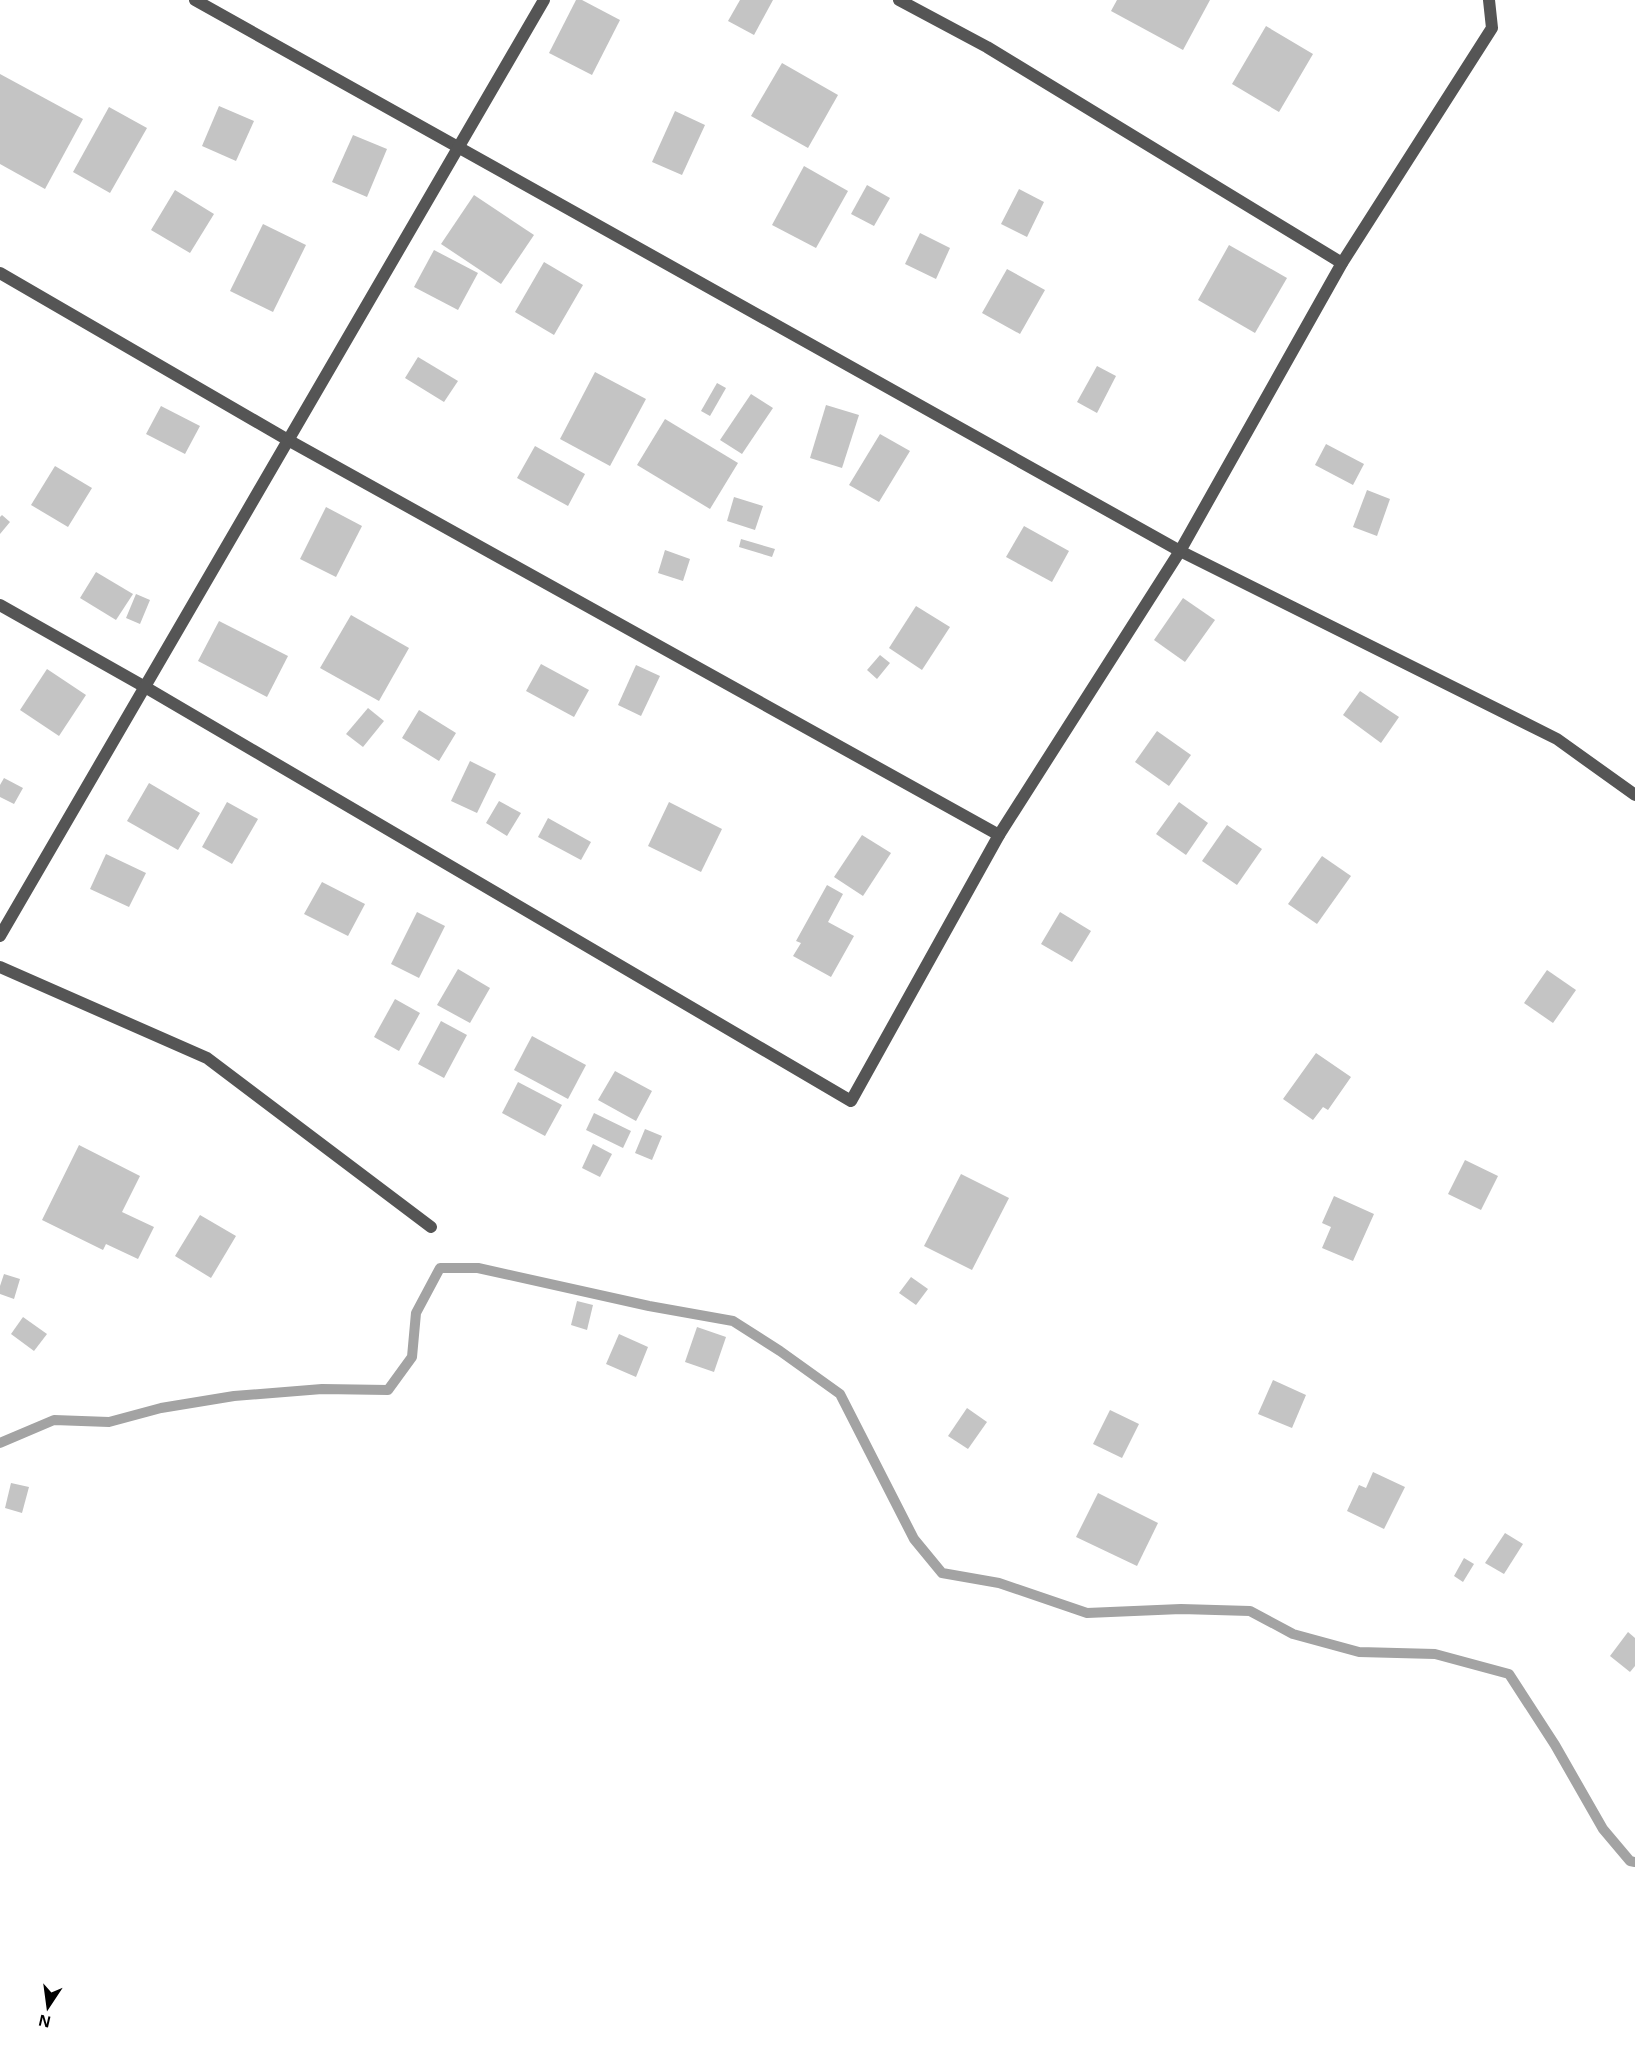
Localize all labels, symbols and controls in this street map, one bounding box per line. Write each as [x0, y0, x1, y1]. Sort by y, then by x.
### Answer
north arrow [18, 1977, 78, 2037]
text: N [37, 2012, 52, 2031]

